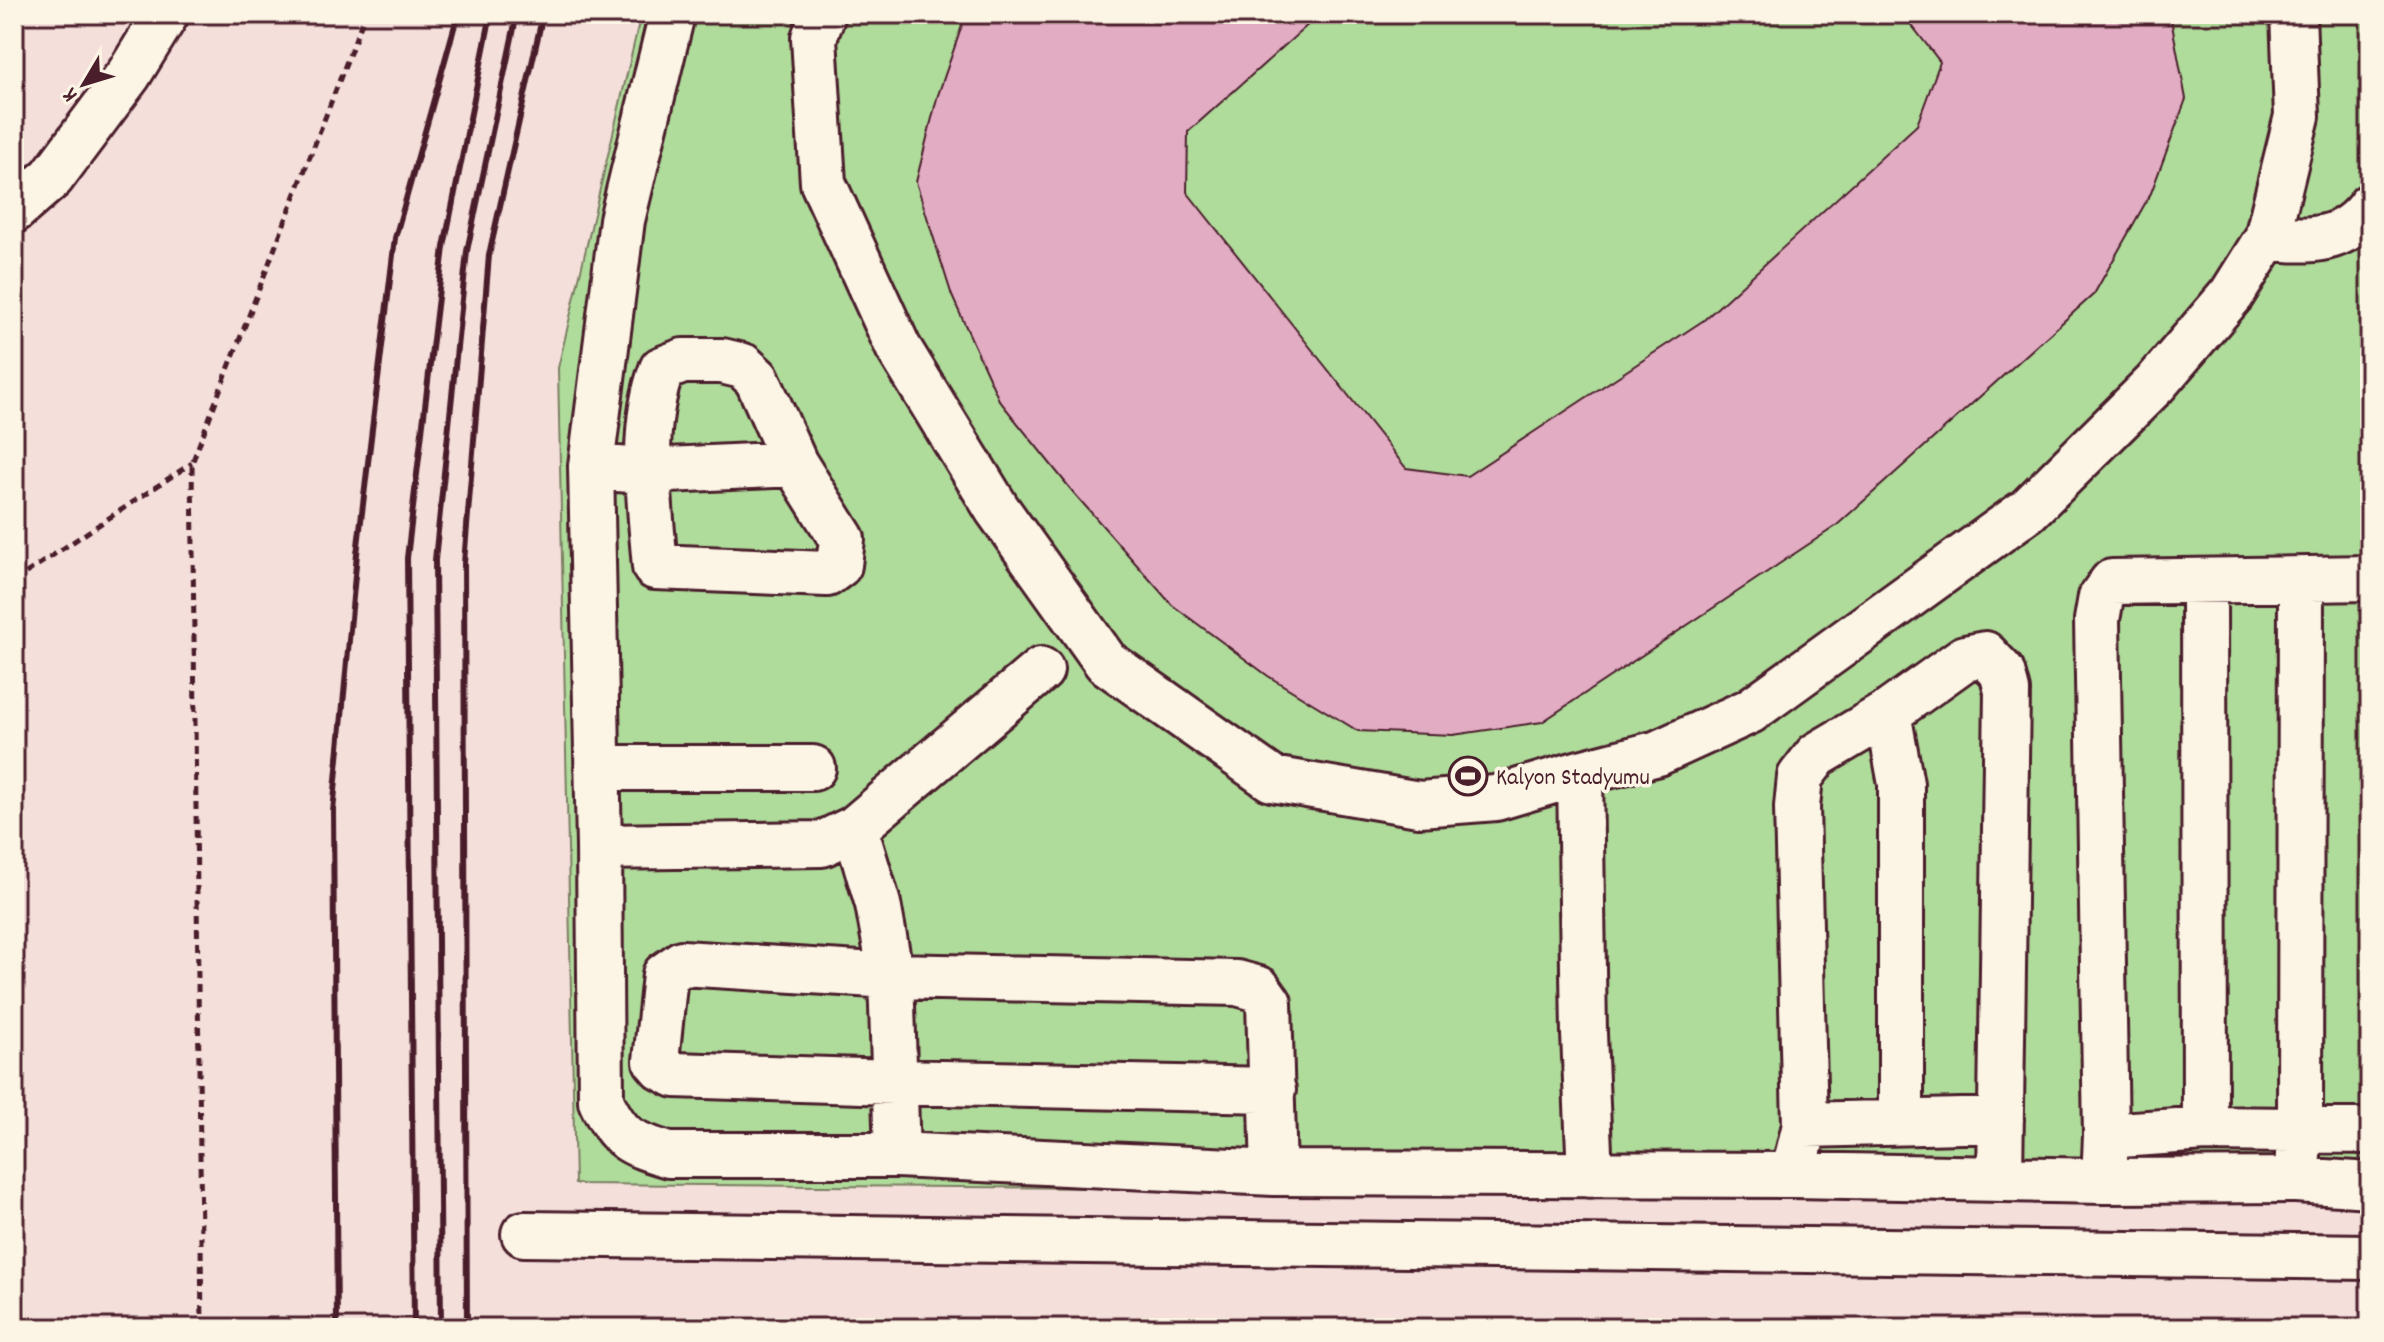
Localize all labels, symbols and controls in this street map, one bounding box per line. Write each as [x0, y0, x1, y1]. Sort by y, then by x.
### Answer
north arrow [44, 44, 124, 124]
text: K [56, 81, 86, 108]
sports icon: Kalyon Stadyumu [1447, 755, 1489, 797]
place label: Kalyon Stadyumu [1496, 762, 1650, 796]

